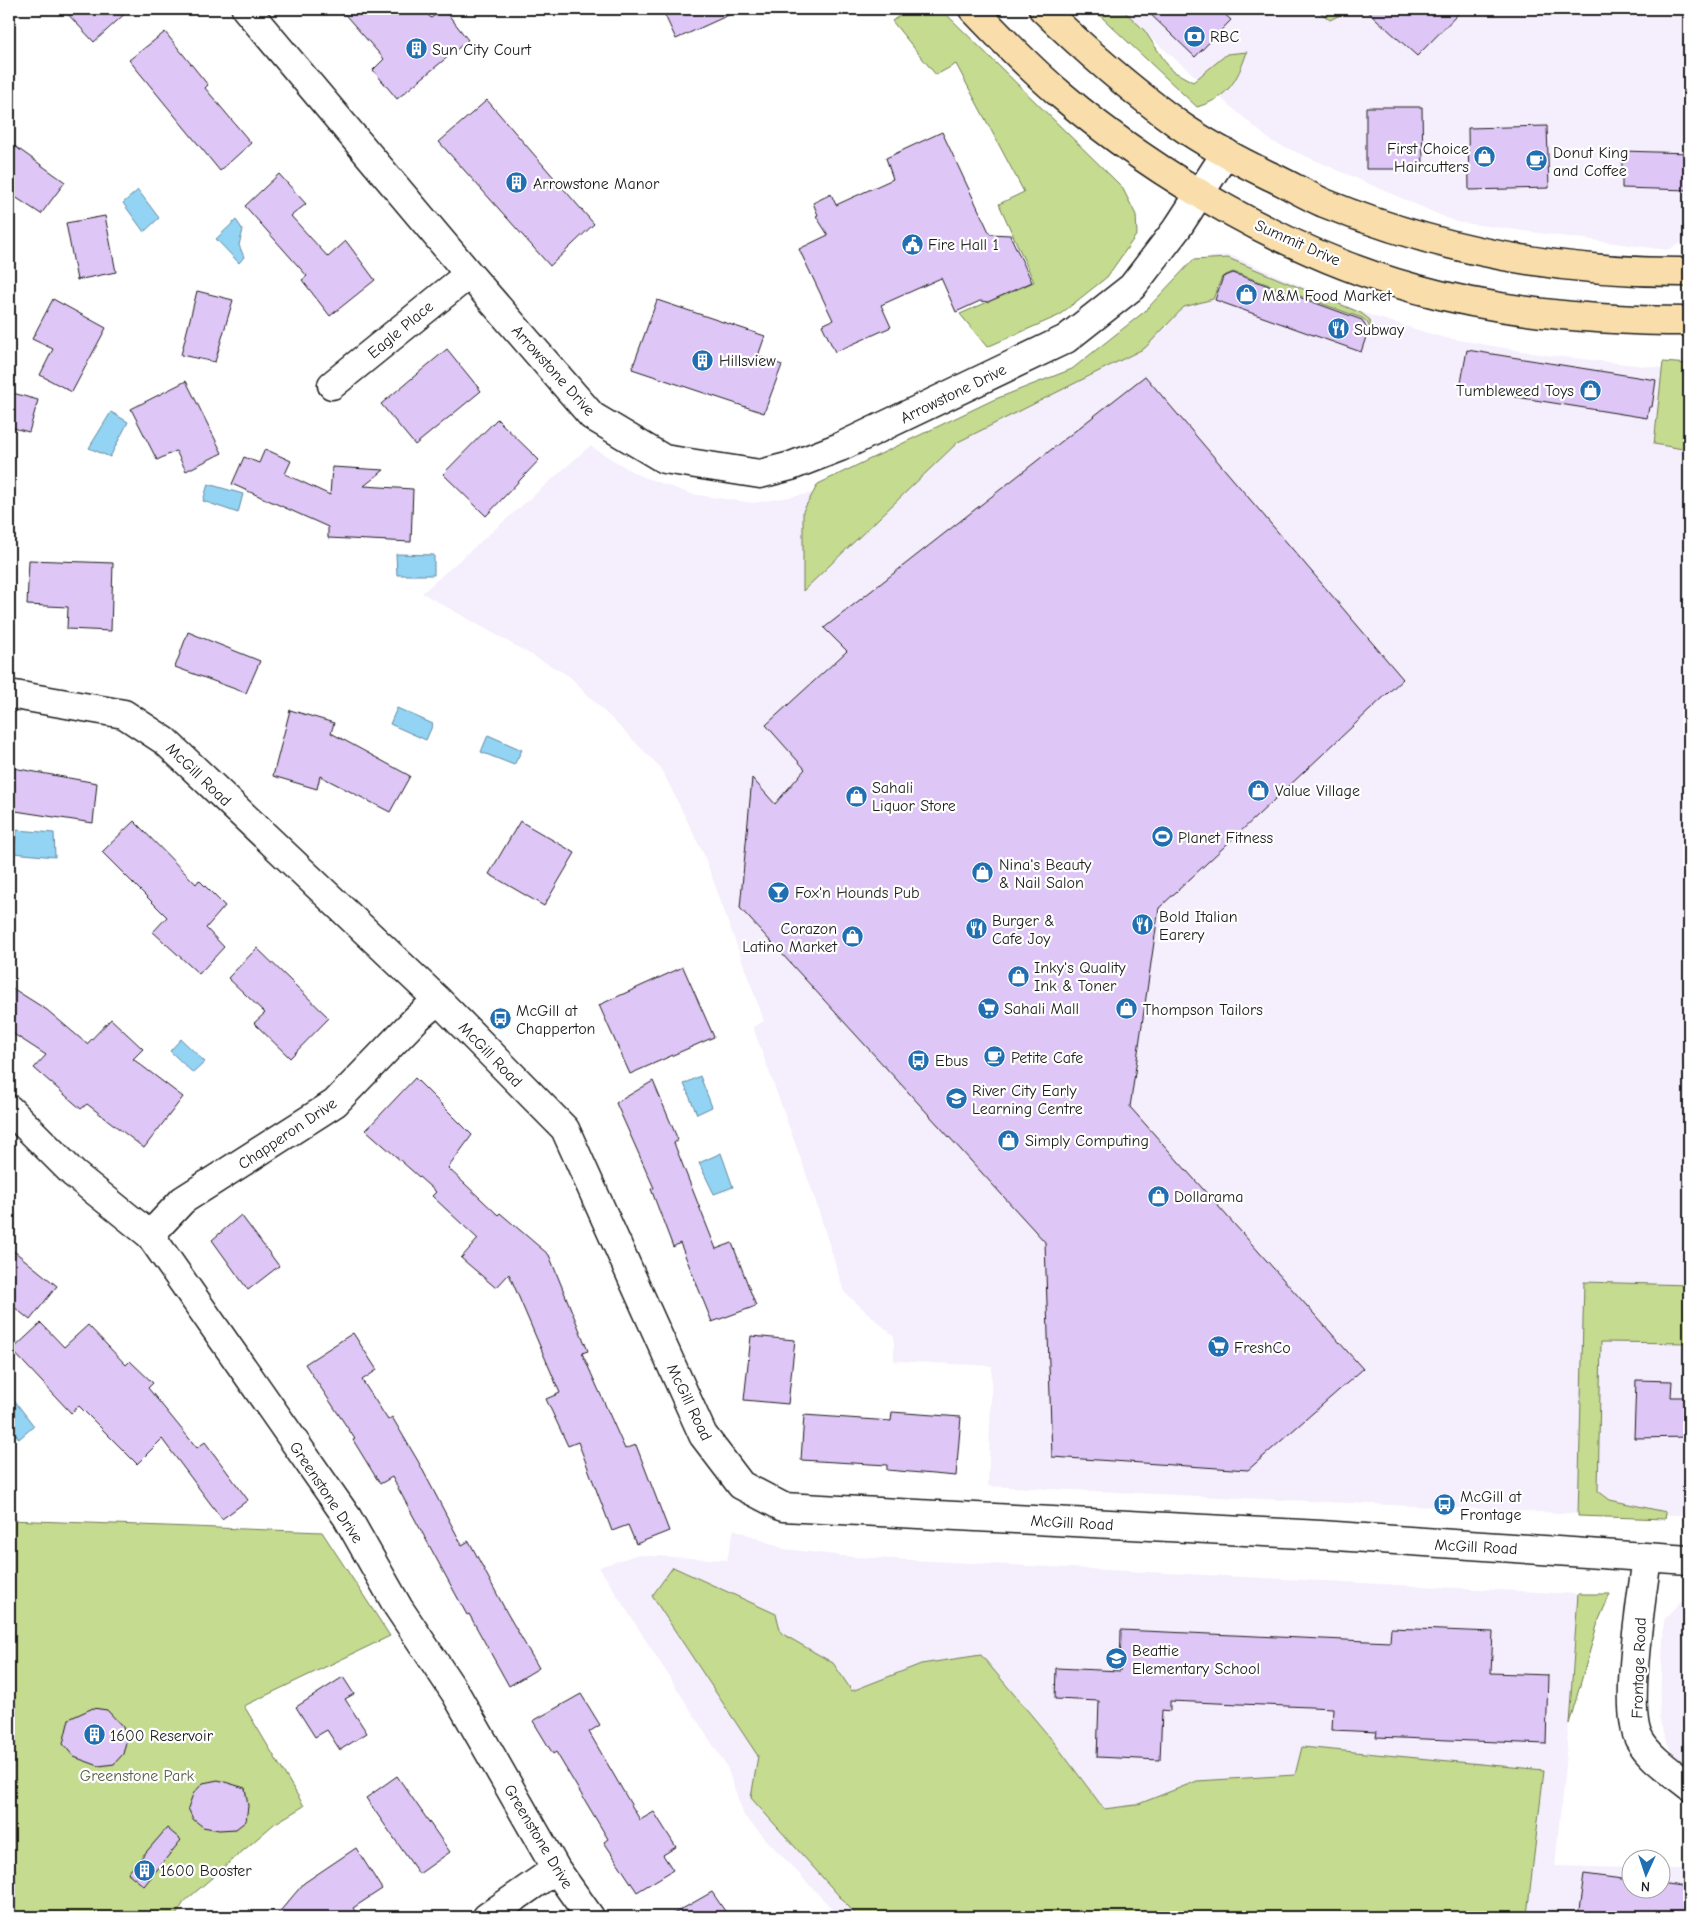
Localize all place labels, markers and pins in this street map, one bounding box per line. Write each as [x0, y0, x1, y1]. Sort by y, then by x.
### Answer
bank icon: RBC [1182, 24, 1206, 48]
place label: RBC [1210, 28, 1239, 46]
building icon: Sun City Court [404, 37, 428, 61]
place label: Sun City Court [432, 41, 532, 59]
place label: First Choice Haircutters [1387, 140, 1469, 176]
place label: Donut King and Coffee [1553, 144, 1628, 180]
shop icon: First Choice Haircutters [1473, 145, 1497, 169]
cafe icon: Donut King and Coffee [1525, 149, 1549, 173]
building icon: Arrowstone Manor [505, 171, 529, 195]
place label: Arrowstone Manor [533, 175, 660, 193]
public building icon: Fire Hall 1 [900, 232, 924, 256]
place label: Fire Hall 1 [928, 236, 999, 254]
shop icon: M&M Food Market [1234, 283, 1258, 307]
place label: M&M Food Market [1262, 287, 1392, 305]
restaurant icon: Subway [1326, 317, 1350, 341]
place label: Subway [1354, 321, 1405, 339]
building icon: Hillsview [691, 348, 715, 372]
place label: Hillsview [719, 352, 776, 370]
shop icon: Tumbleweed Toys [1578, 378, 1602, 402]
place label: Tumbleweed Toys [1456, 382, 1574, 400]
shop icon: Value Village [1247, 778, 1271, 802]
place label: Sahali Liquor Store [872, 779, 956, 815]
place label: Value Village [1275, 782, 1360, 800]
shop icon: Sahali Liquor Store [844, 784, 868, 808]
sports icon: Planet Fitness [1150, 825, 1174, 849]
place label: Planet Fitness [1178, 829, 1273, 847]
place label: Nina's Beauty & Nail Salon [999, 856, 1092, 892]
shop icon: Nina's Beauty & Nail Salon [971, 861, 995, 885]
bar icon: Fox'n Hounds Pub [767, 880, 791, 904]
place label: Fox'n Hounds Pub [795, 884, 920, 902]
place label: Bold Italian Earery [1159, 908, 1238, 944]
place label: Burger & Cafe Joy [992, 912, 1054, 948]
restaurant icon: Bold Italian Earery [1131, 913, 1155, 937]
restaurant icon: Burger & Cafe Joy [964, 917, 988, 941]
place label: Corazon Latino Market [742, 920, 837, 956]
shop icon: Corazon Latino Market [841, 925, 865, 949]
place label: Inky's Quality Ink & Toner [1034, 959, 1127, 995]
shop icon: Inky's Quality Ink & Toner [1006, 964, 1030, 988]
supermarket icon: Sahali Mall [976, 996, 1000, 1020]
shop icon: Thompson Tailors [1115, 997, 1139, 1021]
place label: Sahali Mall [1004, 1000, 1079, 1018]
place label: Thompson Tailors [1143, 1001, 1263, 1019]
place label: McGill at Chapperton [516, 1002, 595, 1038]
bus stop icon: McGill at Chapperton [488, 1007, 512, 1031]
cafe icon: Petite Cafe [983, 1045, 1007, 1069]
bus stop icon: Ebus [907, 1048, 931, 1072]
place label: Petite Cafe [1011, 1049, 1083, 1067]
place label: Ebus [935, 1052, 968, 1070]
place label: River City Early Learning Centre [972, 1082, 1083, 1118]
school or university icon: River City Early Learning Centre [944, 1087, 968, 1111]
shop icon: Simply Computing [997, 1128, 1021, 1152]
place label: Simply Computing [1025, 1132, 1149, 1150]
shop icon: Dollarama [1146, 1184, 1170, 1208]
place label: Dollarama [1174, 1188, 1244, 1206]
supermarket icon: FreshCo [1206, 1335, 1230, 1359]
place label: FreshCo [1234, 1339, 1291, 1357]
place label: McGill at Frontage [1460, 1488, 1522, 1524]
bus stop icon: McGill at Frontage [1432, 1493, 1456, 1517]
place label: Beattie Elementary School [1132, 1642, 1260, 1678]
school or university icon: Beattie Elementary School [1104, 1647, 1128, 1671]
building icon: 1600 Reservoir [82, 1723, 106, 1747]
place label: 1600 Reservoir [110, 1727, 214, 1745]
building icon: 1600 Booster [132, 1858, 156, 1882]
place label: 1600 Booster [160, 1862, 252, 1880]

